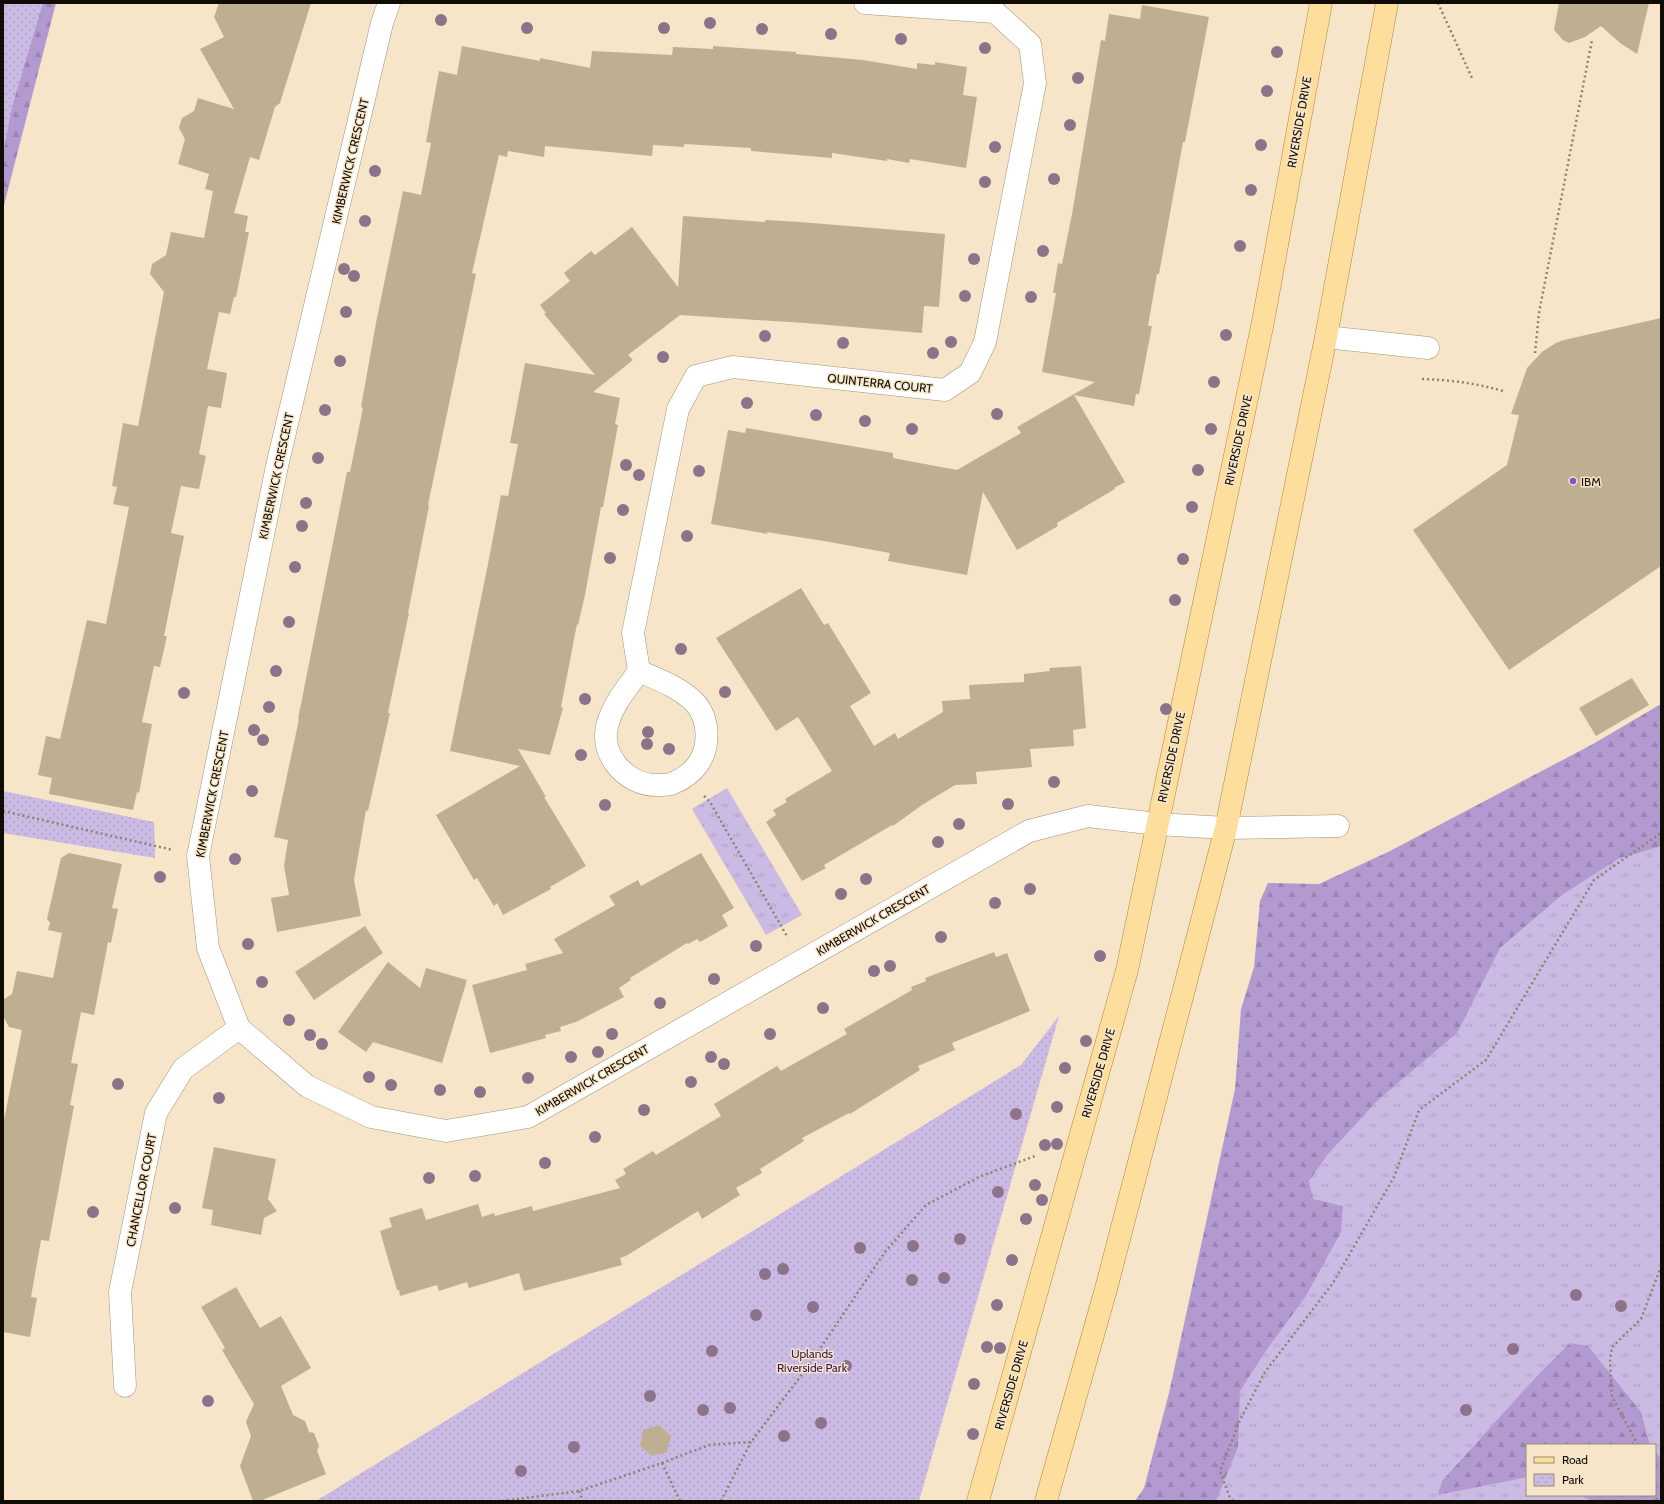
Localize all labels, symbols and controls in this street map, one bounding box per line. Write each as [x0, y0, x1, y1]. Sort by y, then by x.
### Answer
street label: RIVERSIDE DRIVE [1284, 75, 1314, 169]
street label: KIMBERWICK CRESCENT [328, 96, 372, 226]
street label: QUINTERRA COURT [827, 370, 934, 396]
street label: RIVERSIDE DRIVE [1221, 393, 1255, 487]
street label: KIMBERWICK CRESCENT [255, 411, 297, 541]
place label: IBM [1581, 474, 1601, 489]
marker: IBM [1568, 476, 1578, 486]
street label: RIVERSIDE DRIVE [1154, 710, 1188, 804]
street label: KIMBERWICK CRESCENT [192, 729, 232, 859]
street label: KIMBERWICK CRESCENT [813, 881, 933, 959]
street label: RIVERSIDE DRIVE [1078, 1026, 1118, 1120]
street label: KIMBERWICK CRESCENT [532, 1041, 652, 1119]
street label: CHANCELLOR COURT [123, 1131, 159, 1248]
street label: RIVERSIDE DRIVE [991, 1338, 1031, 1432]
park label: Uplands Riverside Park [777, 1346, 848, 1375]
legend [1526, 1444, 1656, 1496]
text: Road [1562, 1452, 1588, 1467]
text: Park [1562, 1472, 1584, 1487]

